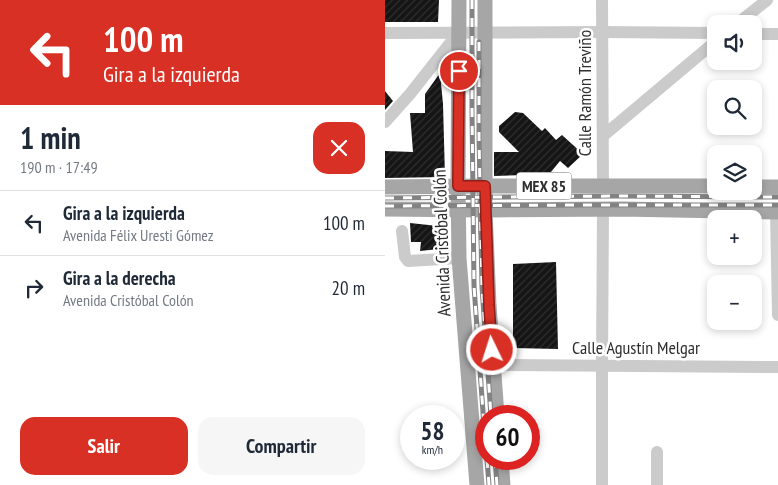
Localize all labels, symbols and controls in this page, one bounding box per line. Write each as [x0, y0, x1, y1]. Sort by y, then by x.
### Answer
map controls [707, 15, 762, 330]
button: sound [707, 15, 762, 70]
text: 100 m [103, 16, 184, 62]
icon: left [20, 20, 85, 85]
street label: Calle Ramón Treviño [573, 29, 596, 156]
pin [438, 50, 480, 92]
icon: arrive [445, 57, 473, 85]
text: Gira a la izquierda [103, 60, 240, 88]
button: search [707, 80, 762, 135]
text: 1 min [20, 118, 81, 157]
button: close [313, 122, 365, 174]
button: layers [707, 145, 762, 200]
text: 190 m · 17:49 [20, 157, 98, 177]
street label: Avenida Cristóbal Colón [427, 169, 456, 317]
road number: MEX 85 [517, 172, 571, 200]
text: Gira a la izquierda [63, 201, 185, 225]
icon: left [20, 209, 48, 237]
button: + [707, 210, 762, 265]
text: 100 m [323, 211, 365, 235]
text: Avenida Félix Uresti Gómez [63, 225, 214, 245]
text: Gira a la derecha [63, 266, 176, 290]
icon: right [20, 274, 48, 302]
button: − [707, 275, 762, 330]
text: 20 m [332, 276, 365, 300]
text: Avenida Cristóbal Colón [63, 290, 194, 310]
position arrow [465, 323, 517, 375]
street label: Calle Agustín Melgar [572, 336, 700, 359]
speed limit sign: 60 [475, 405, 540, 470]
text: 58 [421, 415, 444, 447]
button: Salir [20, 417, 188, 475]
button: Compartir [198, 417, 365, 475]
text: km/h [422, 442, 443, 457]

